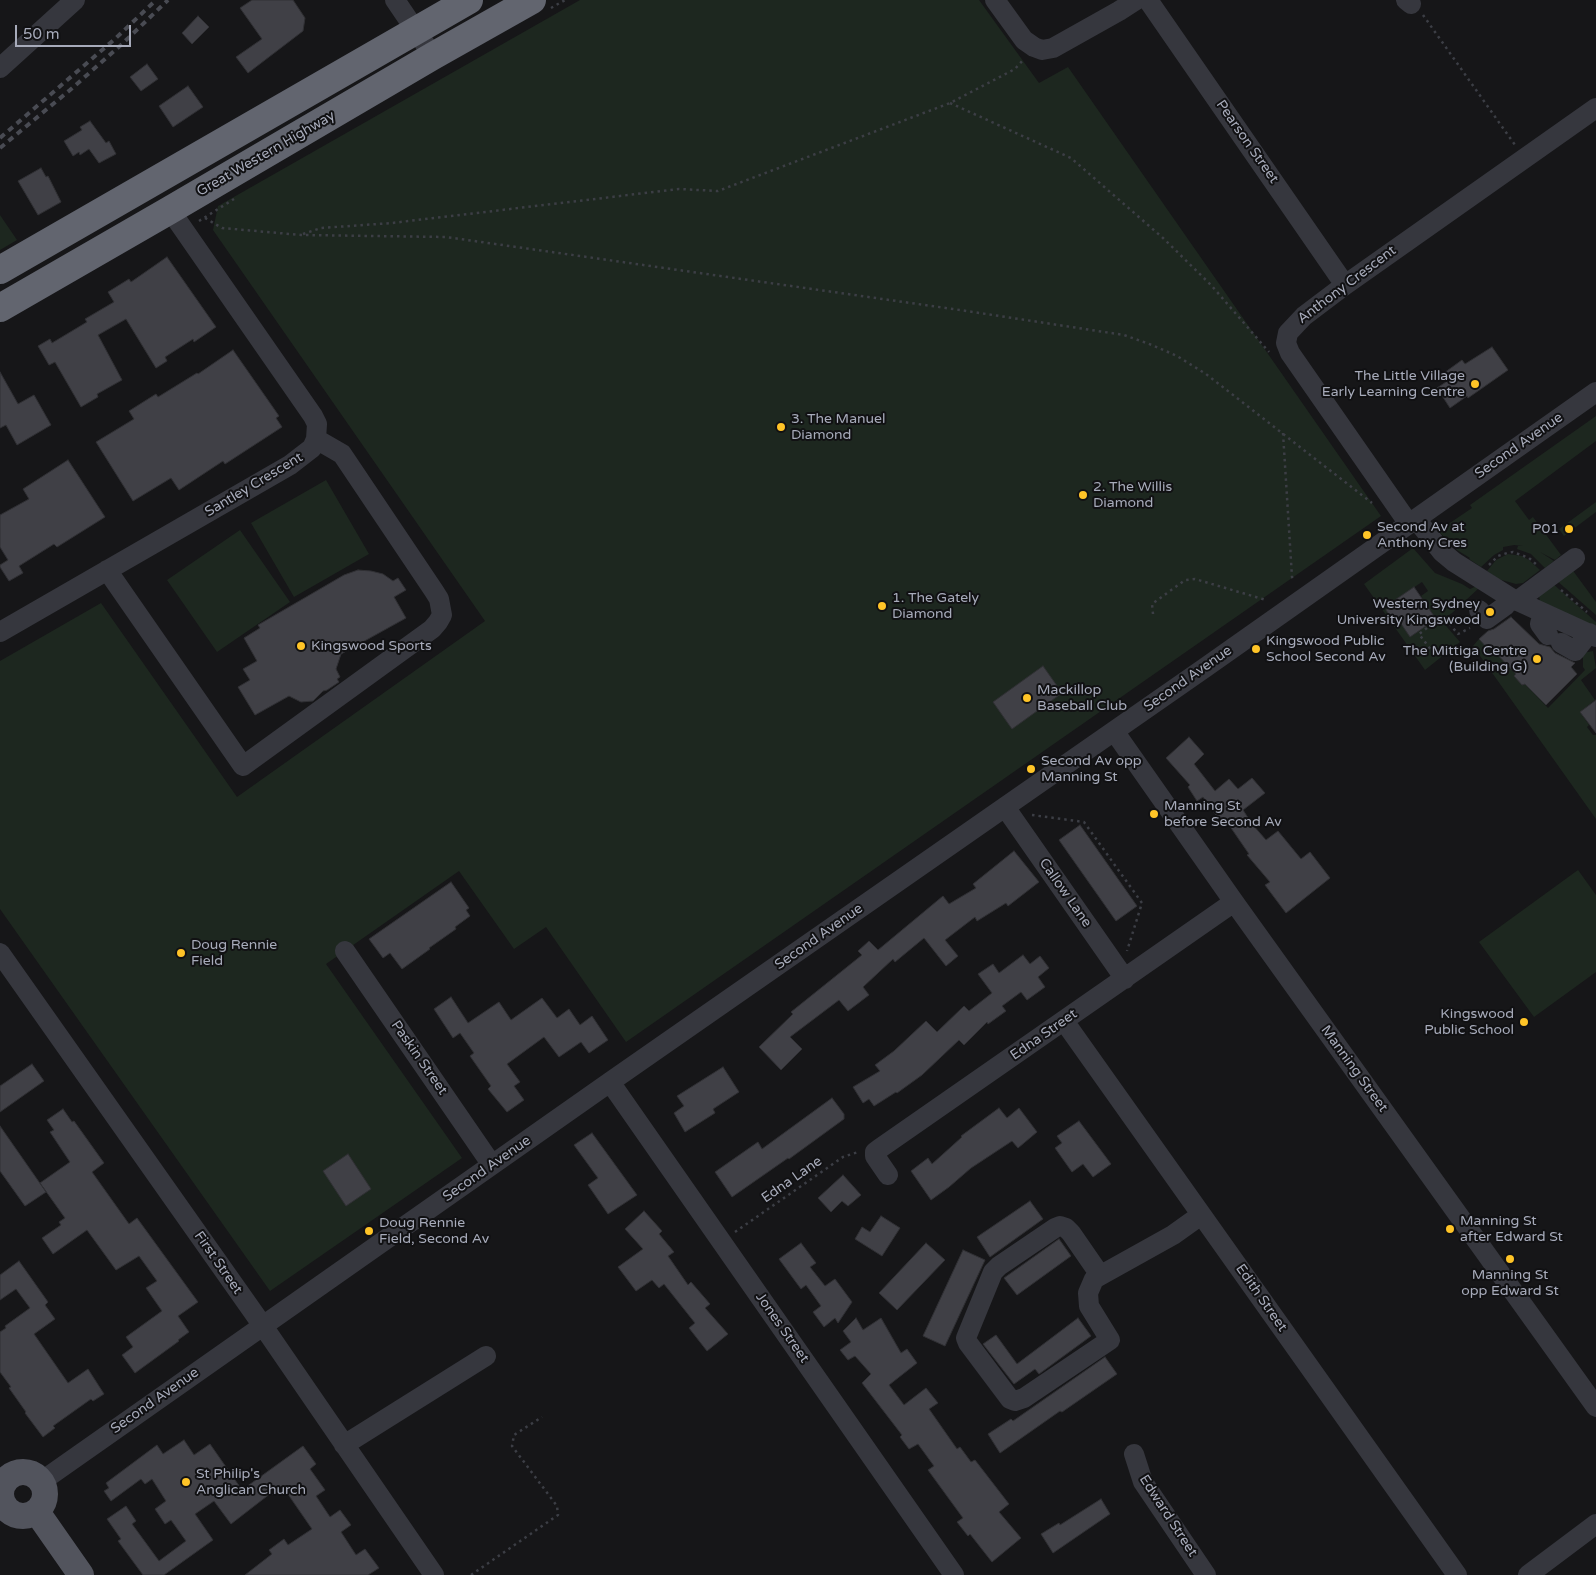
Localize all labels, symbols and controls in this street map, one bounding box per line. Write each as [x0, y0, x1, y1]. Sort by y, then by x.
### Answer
scale bar [18, 15, 134, 47]
text: 50 m [23, 25, 60, 43]
street label: Pearson Street [1212, 97, 1282, 187]
street label: Great Western Highway [194, 108, 338, 200]
street label: Anthony Crescent [1294, 242, 1400, 328]
place label: The Little Village Early Learning Centre [1322, 368, 1465, 401]
marker: The Little Village Early Learning Centre [1469, 378, 1481, 390]
street label: Second Avenue [1472, 409, 1566, 483]
place label: 3. The Manuel Diamond [791, 411, 885, 444]
marker: 3. The Manuel Diamond [775, 421, 787, 433]
street label: Santley Crescent [202, 449, 306, 521]
place label: 2. The Willis Diamond [1093, 479, 1172, 512]
marker: 2. The Willis Diamond [1077, 489, 1089, 501]
place label: Second Av at Anthony Cres [1377, 519, 1467, 552]
place label: P01 [1532, 521, 1559, 537]
marker: P01 [1563, 523, 1575, 535]
marker: Second Av at Anthony Cres [1361, 529, 1373, 541]
place label: 1. The Gately Diamond [892, 590, 979, 622]
place label: Western Sydney University Kingswood [1337, 596, 1480, 628]
marker: 1. The Gately Diamond [876, 600, 888, 612]
marker: Western Sydney University Kingswood [1484, 606, 1496, 618]
place label: Kingswood Public School Second Av [1266, 633, 1386, 666]
place label: Kingswood Sports [311, 638, 432, 654]
marker: Kingswood Sports [295, 640, 307, 652]
street label: Second Avenue [1141, 642, 1235, 716]
marker: Kingswood Public School Second Av [1250, 643, 1262, 655]
place label: The Mittiga Centre (Building G) [1403, 643, 1527, 676]
marker: The Mittiga Centre (Building G) [1531, 653, 1543, 665]
place label: Mackillop Baseball Club [1037, 682, 1127, 714]
marker: Mackillop Baseball Club [1021, 692, 1033, 704]
place label: Second Av opp Manning St [1041, 753, 1142, 786]
marker: Second Av opp Manning St [1025, 763, 1037, 775]
place label: Manning St before Second Av [1164, 798, 1282, 830]
marker: Manning St before Second Av [1148, 808, 1160, 820]
street label: Callow Lane [1035, 855, 1095, 931]
street label: Second Avenue [772, 900, 866, 974]
place label: Doug Rennie Field [191, 937, 277, 970]
marker: Doug Rennie Field [175, 947, 187, 959]
street label: Edna Street [1007, 1006, 1081, 1064]
place label: Kingswood Public School [1424, 1006, 1514, 1038]
marker: Kingswood Public School [1518, 1016, 1530, 1028]
street label: Paskin Street [387, 1018, 451, 1098]
street label: Manning Street [1317, 1022, 1391, 1116]
street label: Second Avenue [440, 1132, 534, 1206]
street label: Edna Lane [759, 1153, 825, 1207]
place label: Manning St after Edward St [1460, 1213, 1563, 1246]
place label: Doug Rennie Field, Second Av [379, 1215, 489, 1248]
marker: Manning St after Edward St [1444, 1223, 1456, 1235]
marker: Doug Rennie Field, Second Av [363, 1225, 375, 1237]
street label: First Street [190, 1228, 246, 1298]
marker: Manning St opp Edward St [1504, 1253, 1516, 1265]
street label: Edith Street [1232, 1261, 1290, 1335]
place label: Manning St opp Edward St [1461, 1267, 1559, 1300]
street label: Jones Street [752, 1290, 812, 1366]
street label: Second Avenue [108, 1364, 202, 1438]
place label: St Philip's Anglican Church [196, 1466, 306, 1498]
street label: Edward Street [1135, 1472, 1201, 1560]
marker: St Philip's Anglican Church [180, 1476, 192, 1488]

